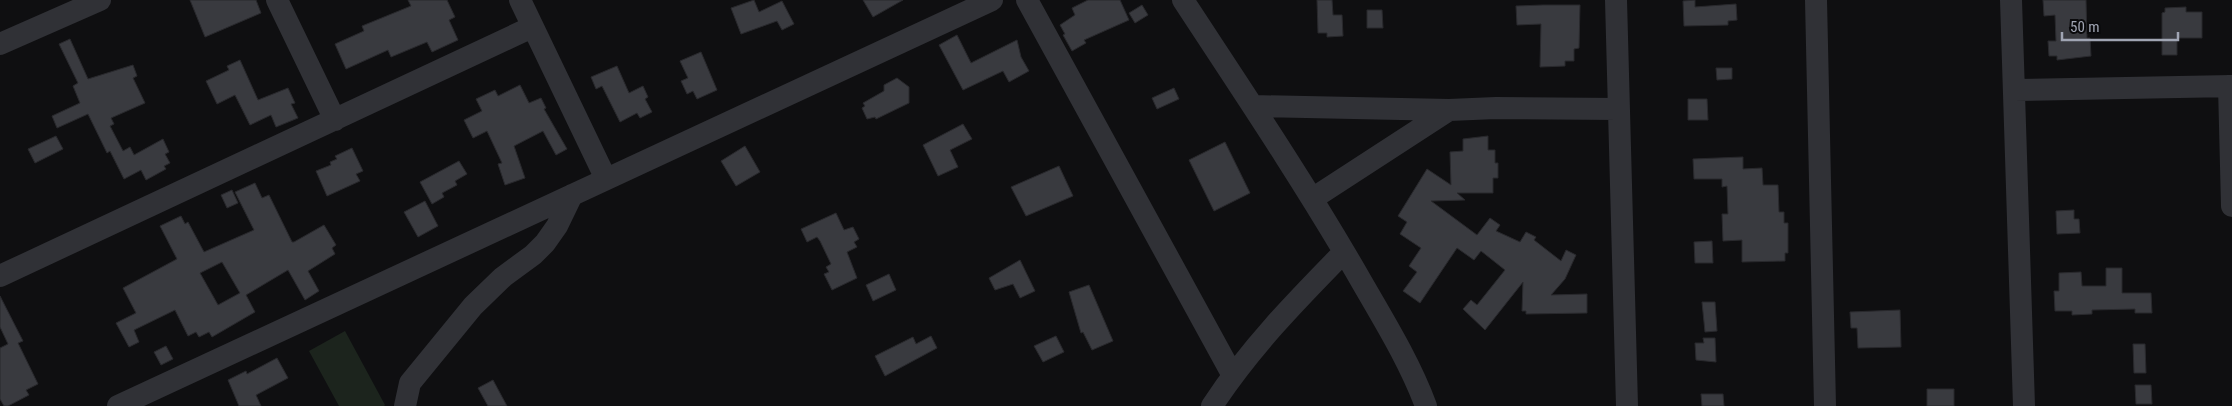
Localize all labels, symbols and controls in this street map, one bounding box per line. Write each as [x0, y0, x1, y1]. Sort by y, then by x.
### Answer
scale bar [2062, 10, 2178, 42]
text: 50 m [2070, 18, 2100, 36]

